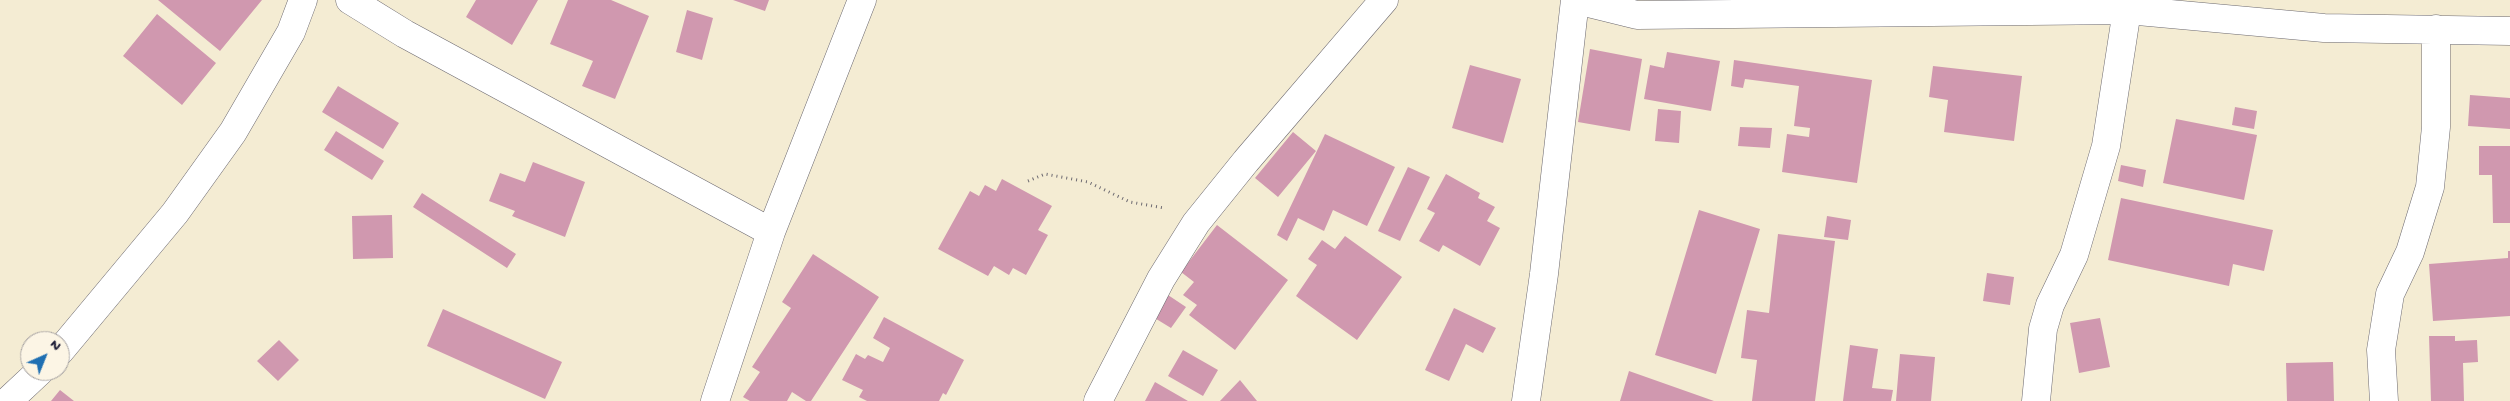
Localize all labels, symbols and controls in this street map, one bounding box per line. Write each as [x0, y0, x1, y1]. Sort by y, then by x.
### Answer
north arrow [20, 331, 70, 381]
text: N [46, 336, 64, 355]

